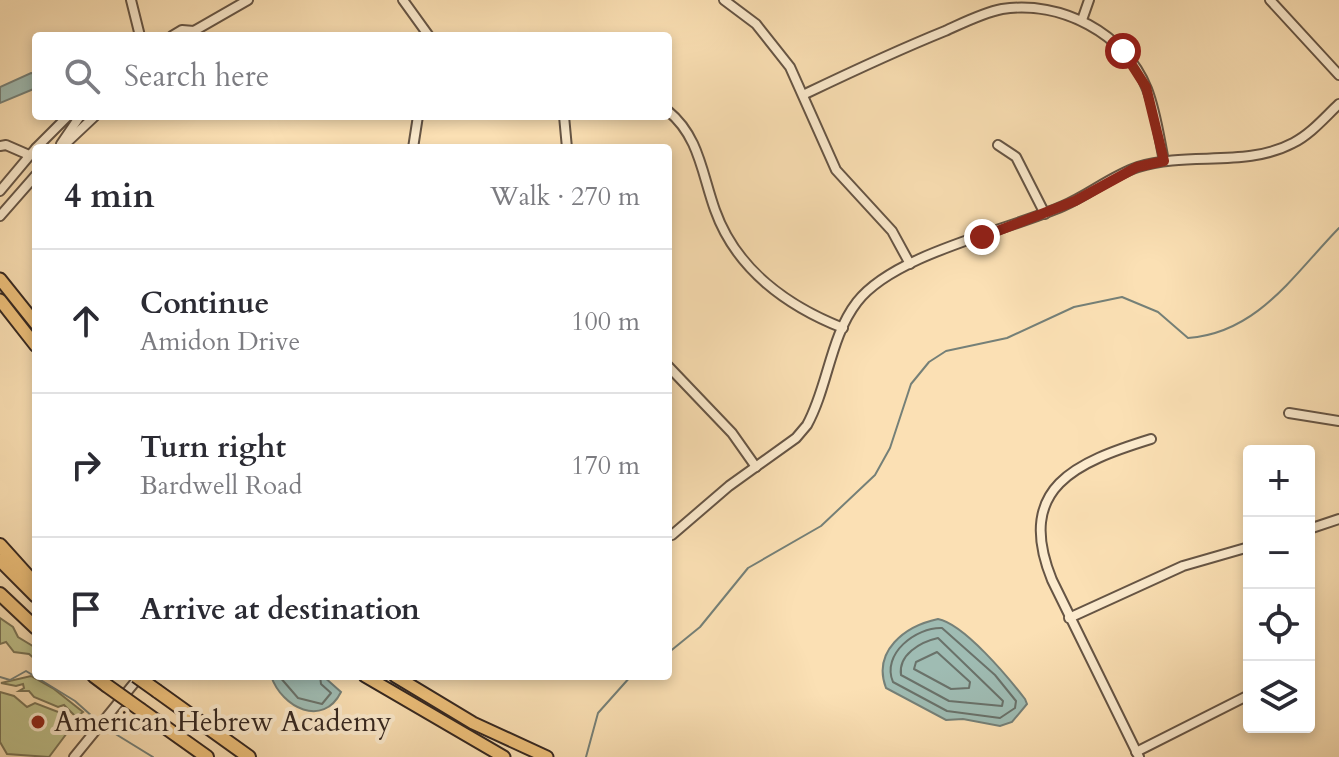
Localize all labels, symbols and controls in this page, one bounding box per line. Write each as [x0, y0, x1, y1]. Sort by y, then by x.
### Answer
search box [32, 32, 672, 120]
route start [1105, 33, 1141, 69]
icon: search [60, 54, 104, 98]
text: Search here [124, 56, 269, 97]
text: 4 min [64, 173, 155, 219]
text: Walk · 270 m [490, 179, 640, 214]
route end [964, 219, 1000, 255]
text: Continue [140, 283, 269, 324]
icon: ahead [64, 299, 108, 343]
text: 100 m [571, 304, 640, 339]
text: Amidon Drive [140, 324, 300, 359]
text: Turn right [140, 427, 286, 468]
icon: right [64, 443, 108, 487]
map controls [1243, 445, 1315, 733]
button: + [1243, 445, 1315, 517]
text: 170 m [571, 448, 640, 483]
text: Bardwell Road [140, 468, 302, 503]
button: − [1243, 517, 1315, 589]
icon: arrive [64, 587, 108, 631]
text: Arrive at destination [140, 589, 420, 630]
button: locate [1243, 589, 1315, 661]
button: layers [1243, 661, 1315, 733]
place label: American Hebrew Academy [54, 703, 392, 741]
marker: American Hebrew Academy [29, 713, 47, 731]

